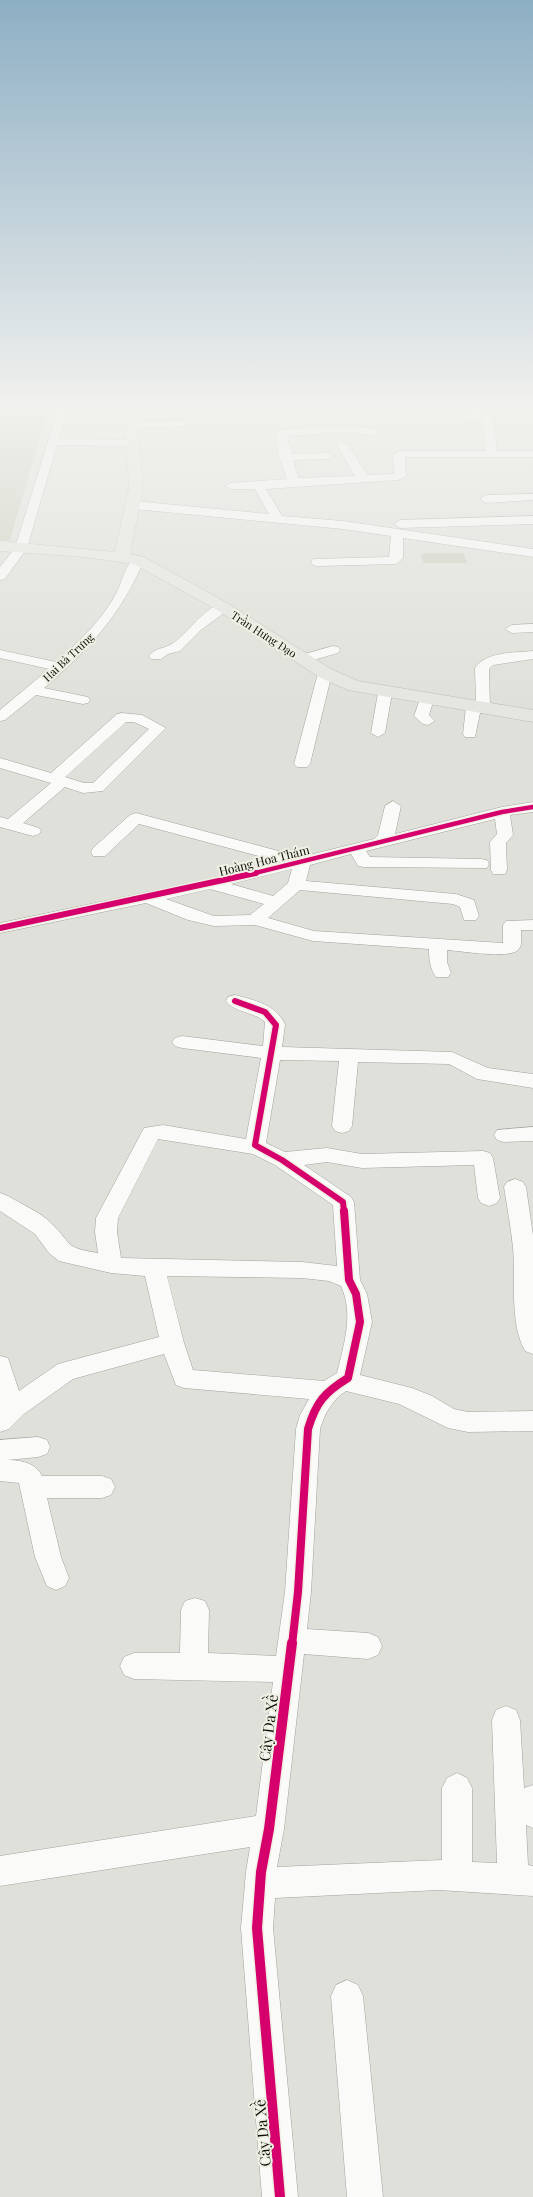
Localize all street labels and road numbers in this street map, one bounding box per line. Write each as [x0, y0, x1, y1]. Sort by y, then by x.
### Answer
street label: Trần Hưng Đạo [228, 607, 300, 661]
street label: Hai Bà Trưng [39, 629, 97, 685]
street label: Hoàng Hoa Thám [217, 841, 311, 879]
street label: Cây Da Xề [253, 1693, 282, 1763]
street label: Cây Da Xề [248, 2099, 275, 2167]

